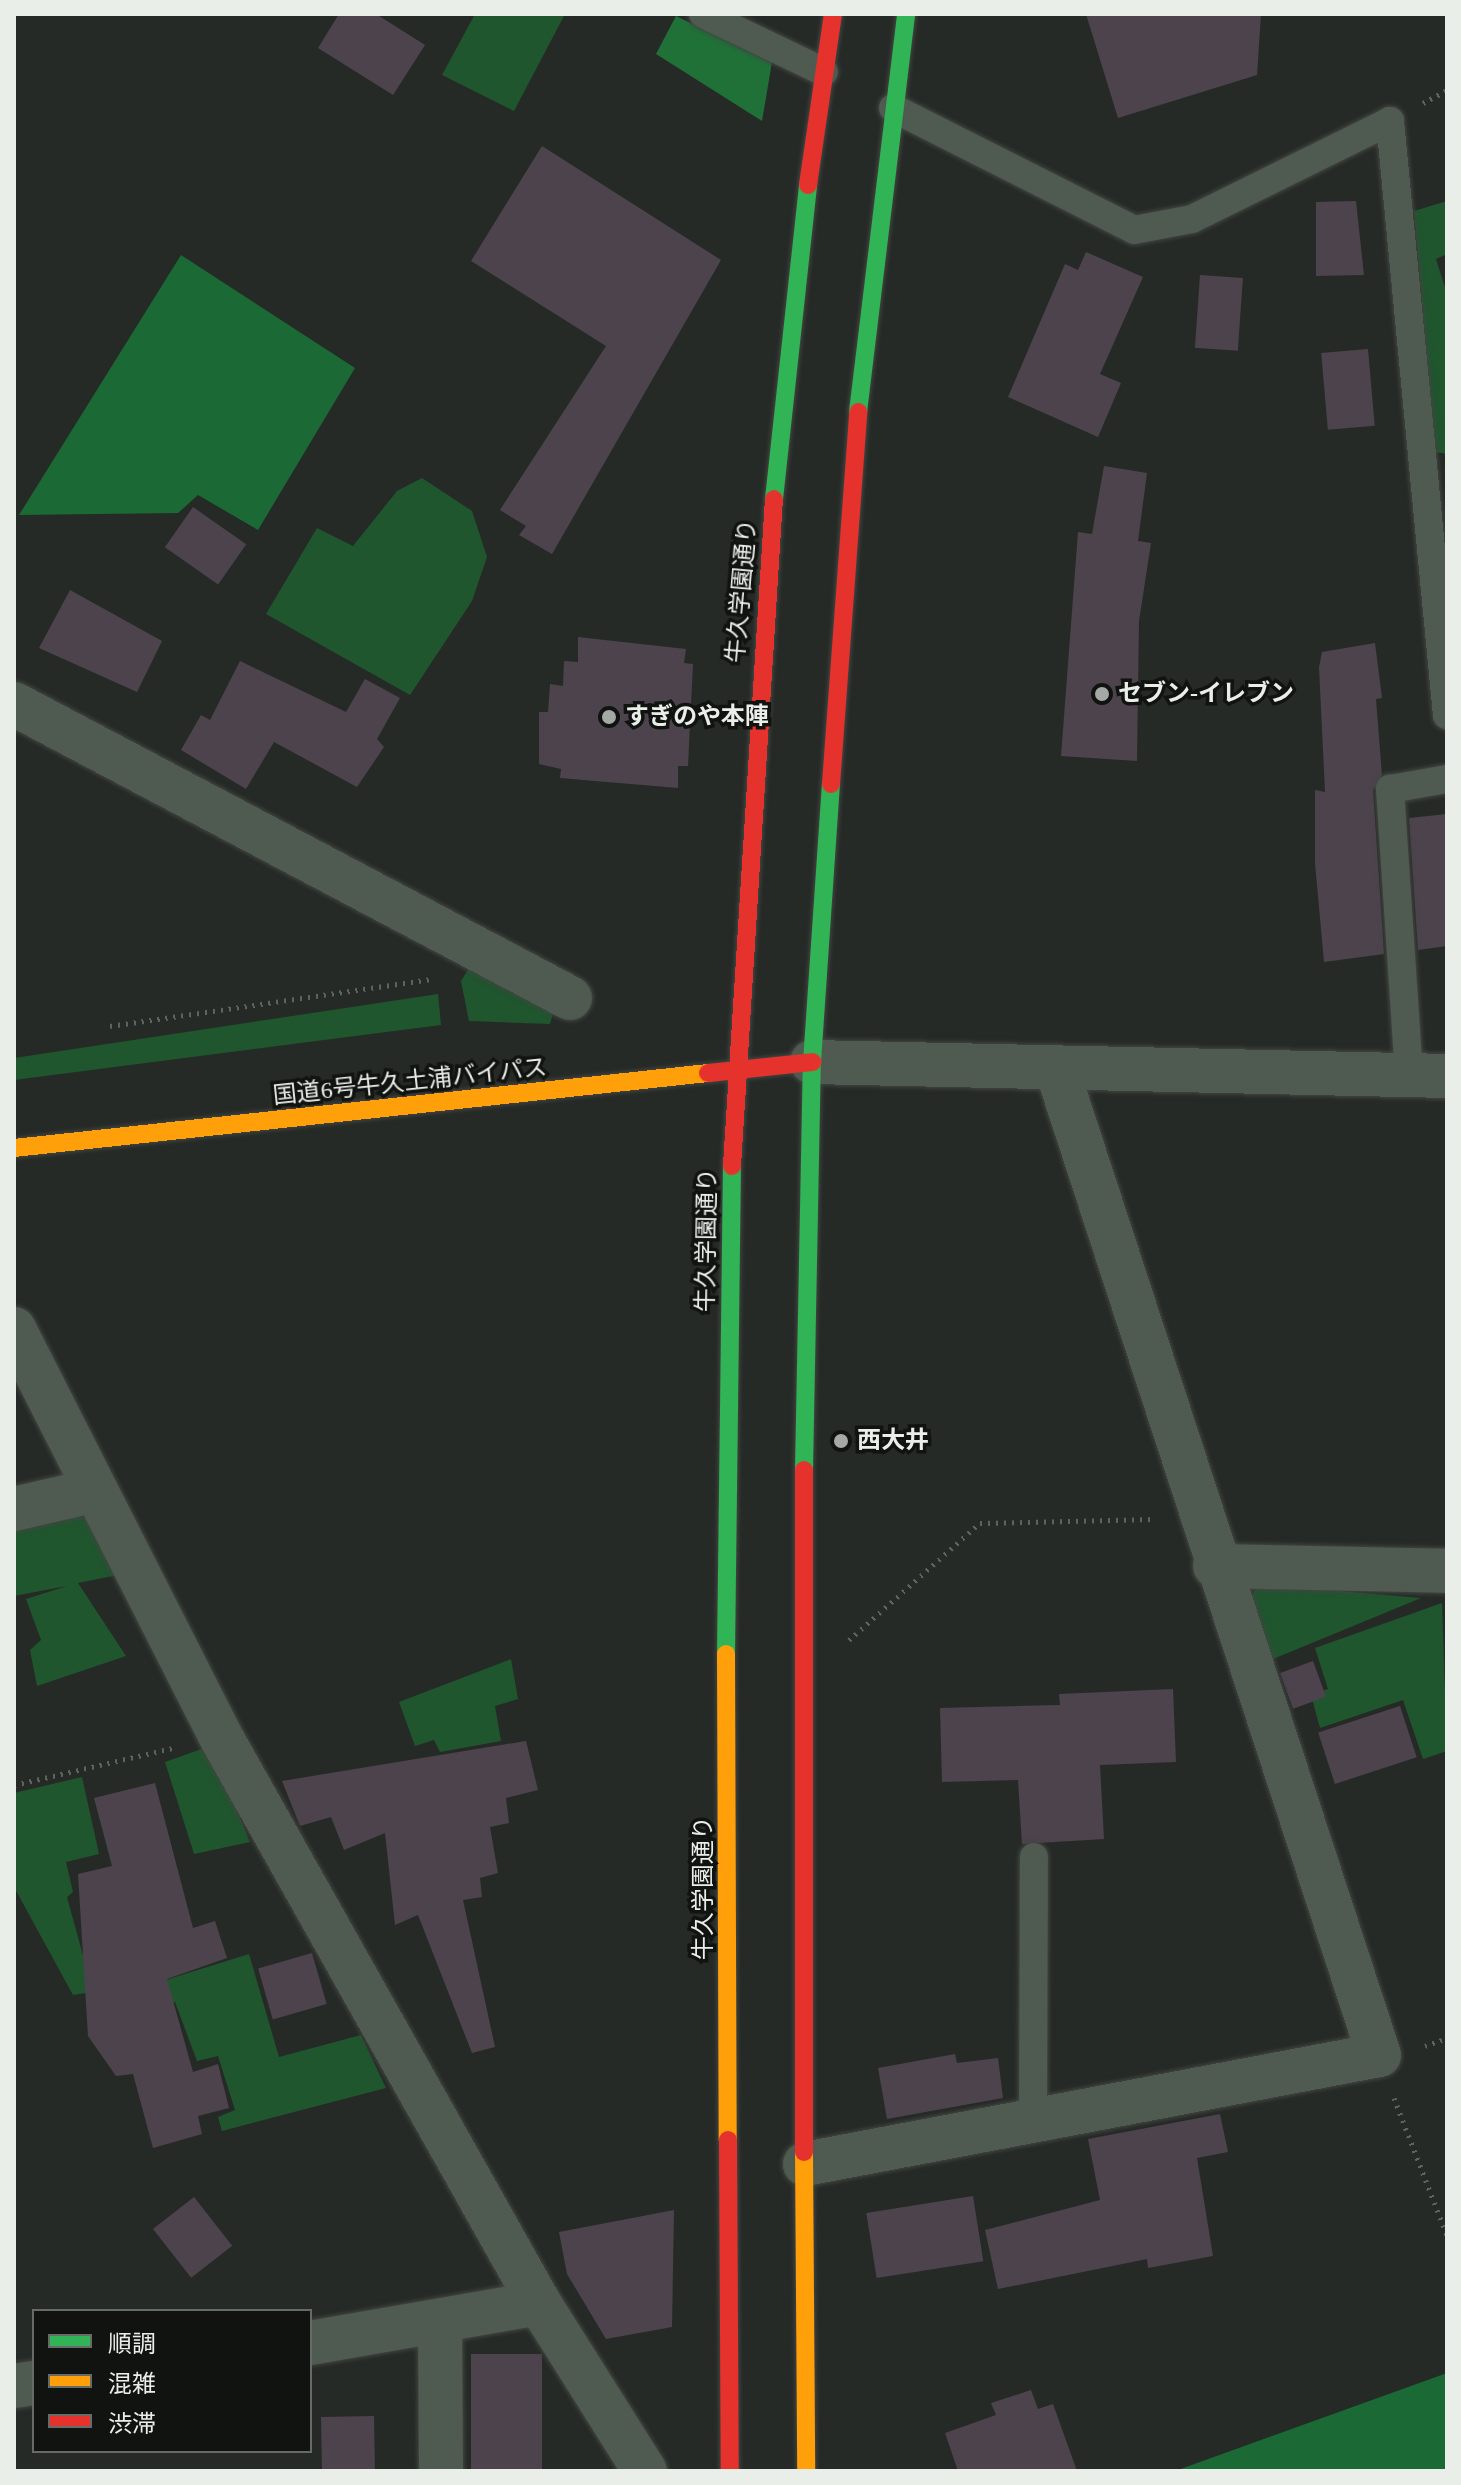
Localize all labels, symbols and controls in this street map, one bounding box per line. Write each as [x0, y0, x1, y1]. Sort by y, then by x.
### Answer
street label: 牛久学園通り [721, 518, 763, 664]
place label: セブン-イレブン [1118, 680, 1294, 708]
marker: セブン-イレブン [1093, 685, 1111, 703]
place label: すぎのや本陣 [625, 703, 769, 731]
marker: すぎのや本陣 [600, 708, 618, 726]
street label: 国道6号牛久土浦バイパス [271, 1053, 549, 1111]
street label: 牛久学園通り [691, 1168, 723, 1312]
place label: 西大井 [857, 1427, 929, 1455]
marker: 西大井 [832, 1432, 850, 1450]
street label: 牛久学園通り [690, 1816, 718, 1960]
legend [32, 2309, 312, 2453]
text: 順調 [108, 2331, 156, 2357]
text: 混雑 [108, 2371, 156, 2397]
text: 渋滞 [108, 2411, 156, 2437]

